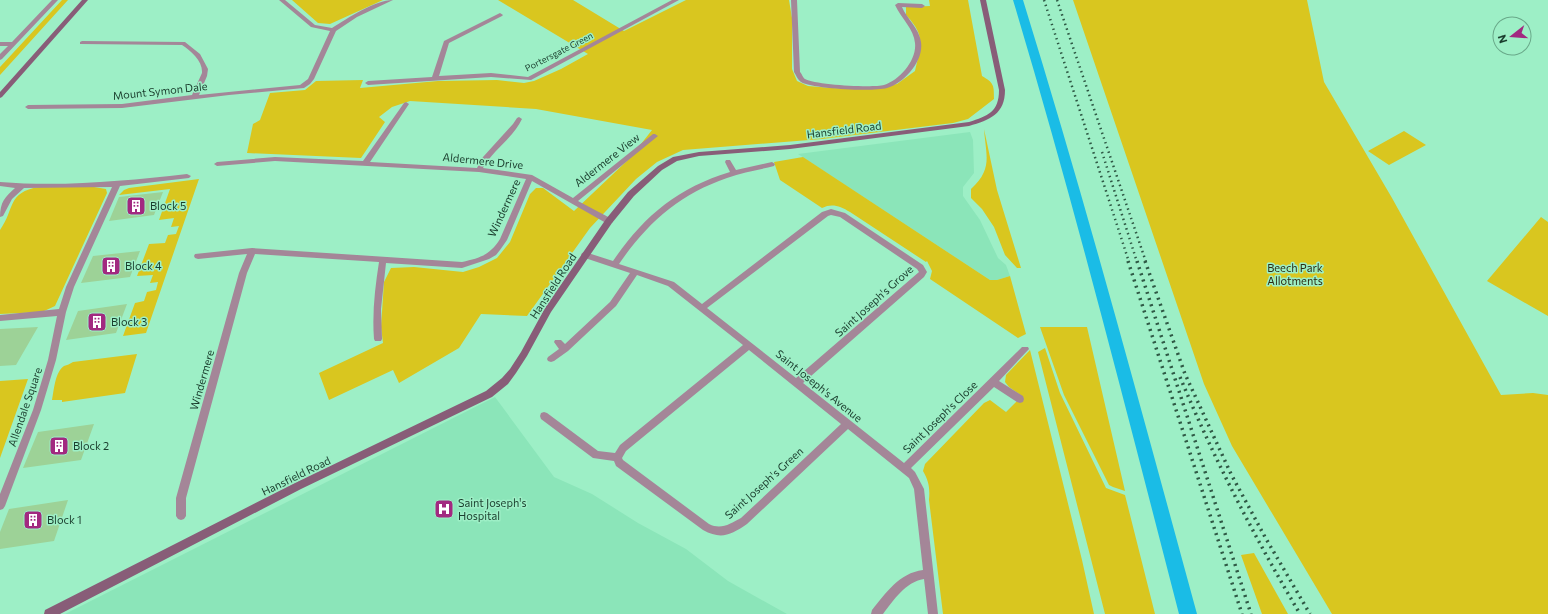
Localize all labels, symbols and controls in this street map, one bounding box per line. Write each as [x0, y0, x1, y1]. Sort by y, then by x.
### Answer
north arrow [1492, 16, 1532, 56]
street label: Portersgate Green [523, 30, 595, 73]
text: N [1495, 33, 1509, 45]
street label: Mount Symon Dale [112, 79, 208, 102]
street label: Hansfield Road [806, 118, 882, 141]
street label: Aldermere View [571, 130, 642, 189]
street label: Aldermere Drive [442, 150, 524, 171]
street label: Windermere [484, 177, 523, 239]
building icon: Block 5 [125, 195, 147, 217]
place label: Block 5 [150, 199, 186, 212]
street label: Hansfield Road [527, 251, 579, 321]
building icon: Block 4 [100, 255, 122, 277]
place label: Block 4 [125, 259, 162, 272]
park label: Beech Park Allotments [1267, 261, 1323, 287]
street label: Saint Joseph's Grove [832, 262, 916, 340]
building icon: Block 3 [86, 311, 108, 333]
place label: Block 3 [111, 315, 147, 328]
street label: Saint Joseph's Avenue [773, 347, 865, 425]
street label: Windermere [187, 348, 216, 412]
street label: Allendale Square [5, 365, 44, 448]
street label: Saint Joseph's Close [900, 378, 980, 456]
building icon: Block 2 [48, 435, 70, 457]
place label: Block 2 [73, 439, 109, 452]
street label: Saint Joseph's Green [722, 444, 806, 522]
street label: Hansfield Road [259, 453, 332, 498]
place label: Saint Joseph's Hospital [458, 496, 526, 522]
hospital icon: Saint Joseph's Hospital [433, 498, 455, 520]
building icon: Block 1 [22, 509, 44, 531]
place label: Block 1 [47, 513, 82, 526]

